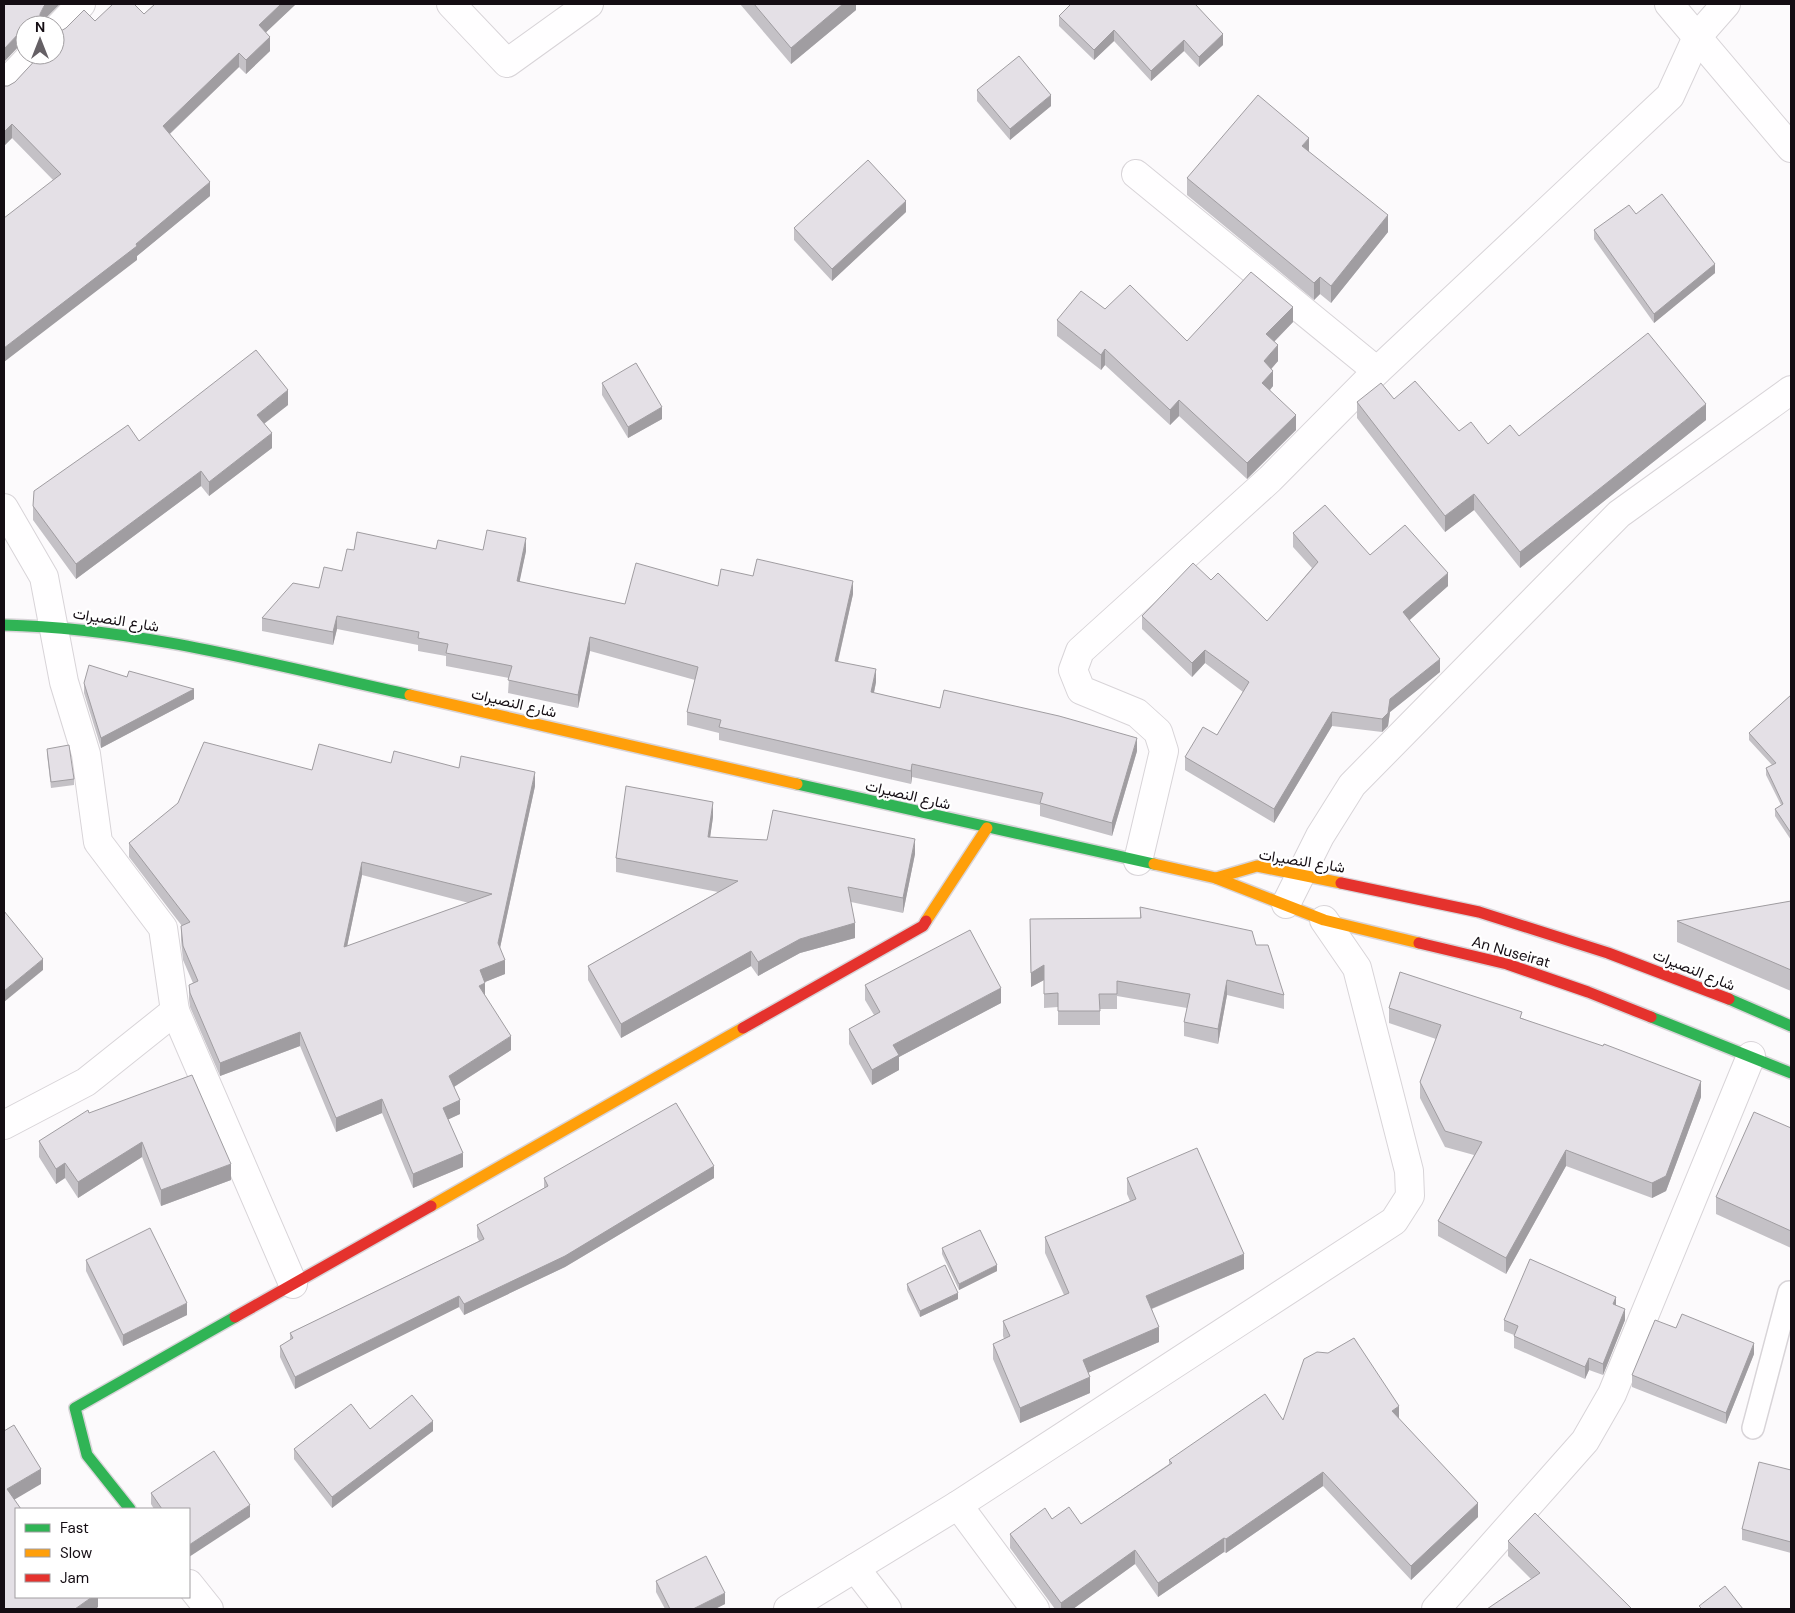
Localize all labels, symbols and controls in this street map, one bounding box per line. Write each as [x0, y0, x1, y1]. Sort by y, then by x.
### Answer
north arrow [15, 15, 65, 65]
text: N [35, 18, 45, 36]
street label: شارع النصيرات [71, 603, 161, 638]
street label: شارع النصيرات [469, 683, 559, 724]
street label: شارع النصيرات [863, 775, 953, 816]
street label: شارع النصيرات [1257, 844, 1347, 879]
street label: An Nuseirat [1470, 931, 1553, 973]
street label: شارع النصيرات [1649, 944, 1738, 997]
legend [15, 1508, 190, 1598]
text: Fast [60, 1518, 89, 1538]
text: Slow [60, 1543, 93, 1563]
text: Jam [60, 1568, 89, 1588]

